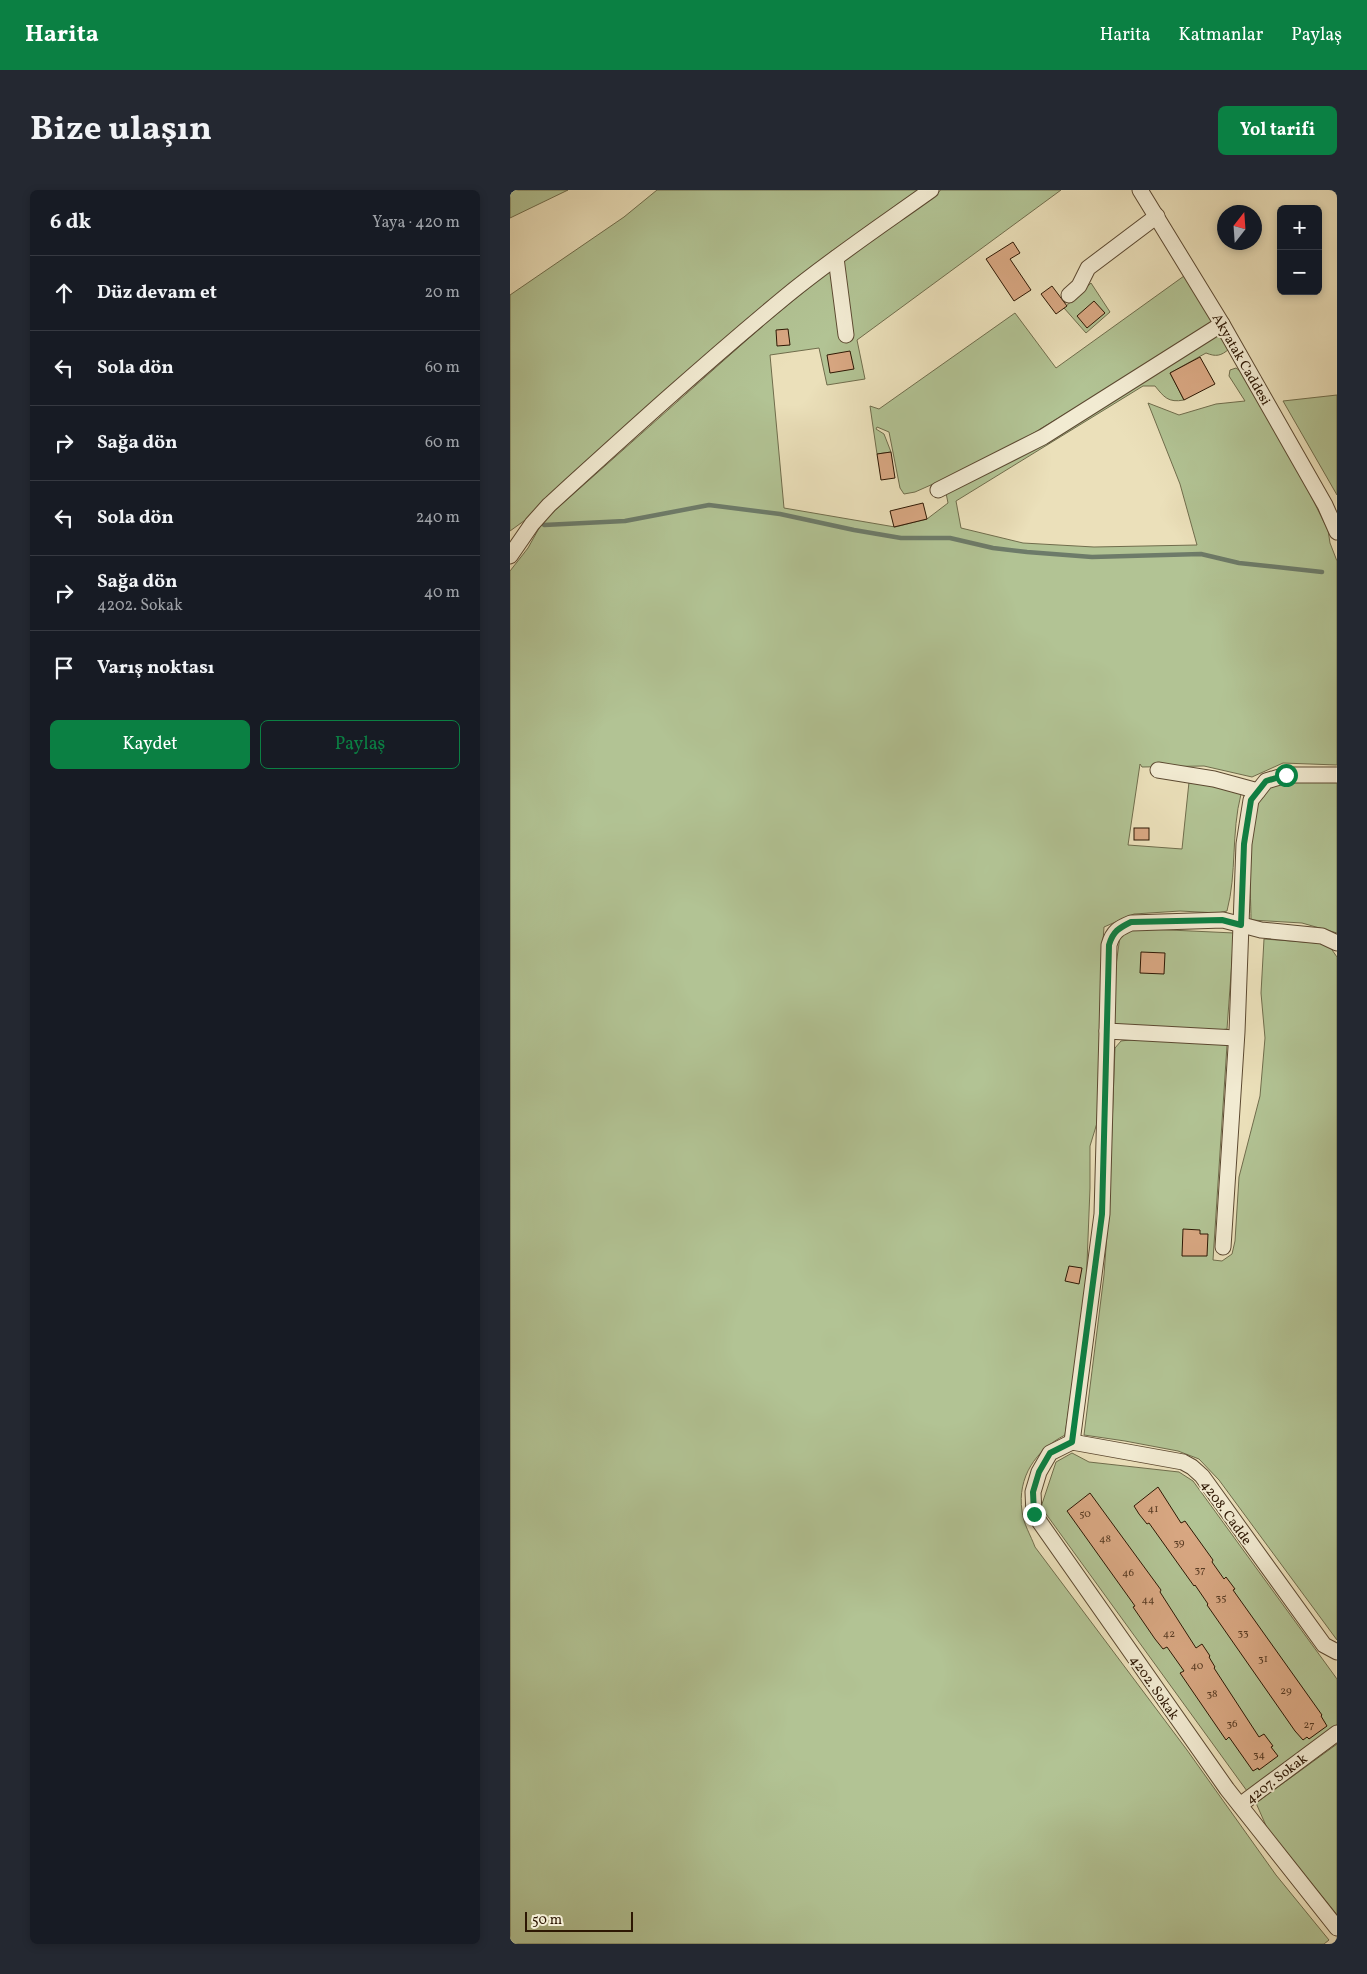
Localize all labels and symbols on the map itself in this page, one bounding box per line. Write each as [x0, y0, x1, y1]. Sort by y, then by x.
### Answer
north arrow [1217, 205, 1262, 250]
street label: Akyatak Caddesi [1207, 310, 1275, 409]
route start [1275, 764, 1298, 787]
street label: 4208. Cadde [1196, 1477, 1256, 1549]
house number: 41 [1148, 1502, 1158, 1517]
route end [1023, 1503, 1046, 1526]
house number: 50 [1079, 1507, 1091, 1522]
house number: 48 [1099, 1532, 1111, 1547]
house number: 39 [1173, 1536, 1185, 1551]
house number: 37 [1195, 1563, 1205, 1578]
house number: 46 [1122, 1566, 1134, 1581]
house number: 35 [1216, 1591, 1226, 1606]
house number: 44 [1141, 1593, 1155, 1608]
house number: 33 [1237, 1626, 1249, 1641]
house number: 42 [1163, 1627, 1175, 1642]
street label: 4202. Sokak [1124, 1652, 1183, 1724]
house number: 31 [1258, 1652, 1268, 1667]
house number: 40 [1191, 1659, 1204, 1674]
house number: 29 [1280, 1684, 1292, 1699]
house number: 38 [1206, 1687, 1218, 1702]
house number: 36 [1226, 1717, 1238, 1732]
house number: 27 [1304, 1718, 1314, 1733]
house number: 34 [1253, 1748, 1266, 1763]
street label: 4207. Sokak [1242, 1749, 1312, 1809]
scale bar [525, 1909, 632, 1932]

